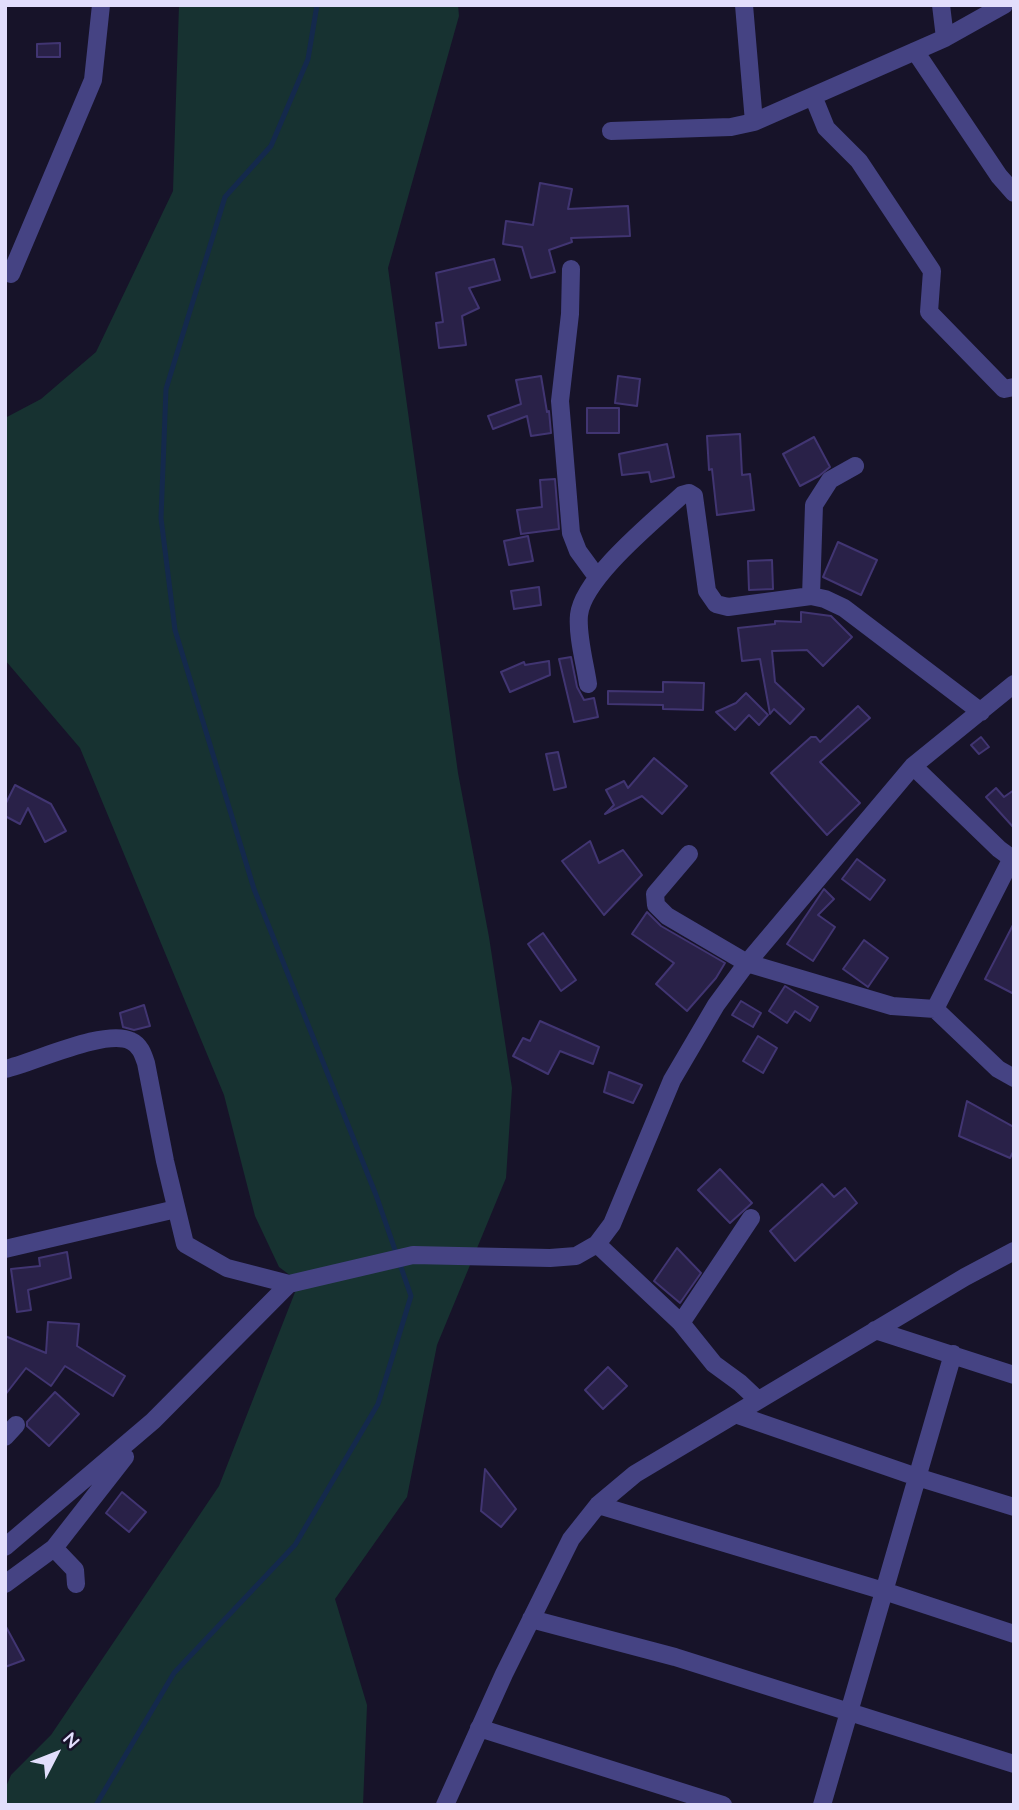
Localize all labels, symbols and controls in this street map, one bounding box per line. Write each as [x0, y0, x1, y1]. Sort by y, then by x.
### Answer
north arrow [21, 1719, 91, 1789]
text: N [58, 1727, 85, 1753]

